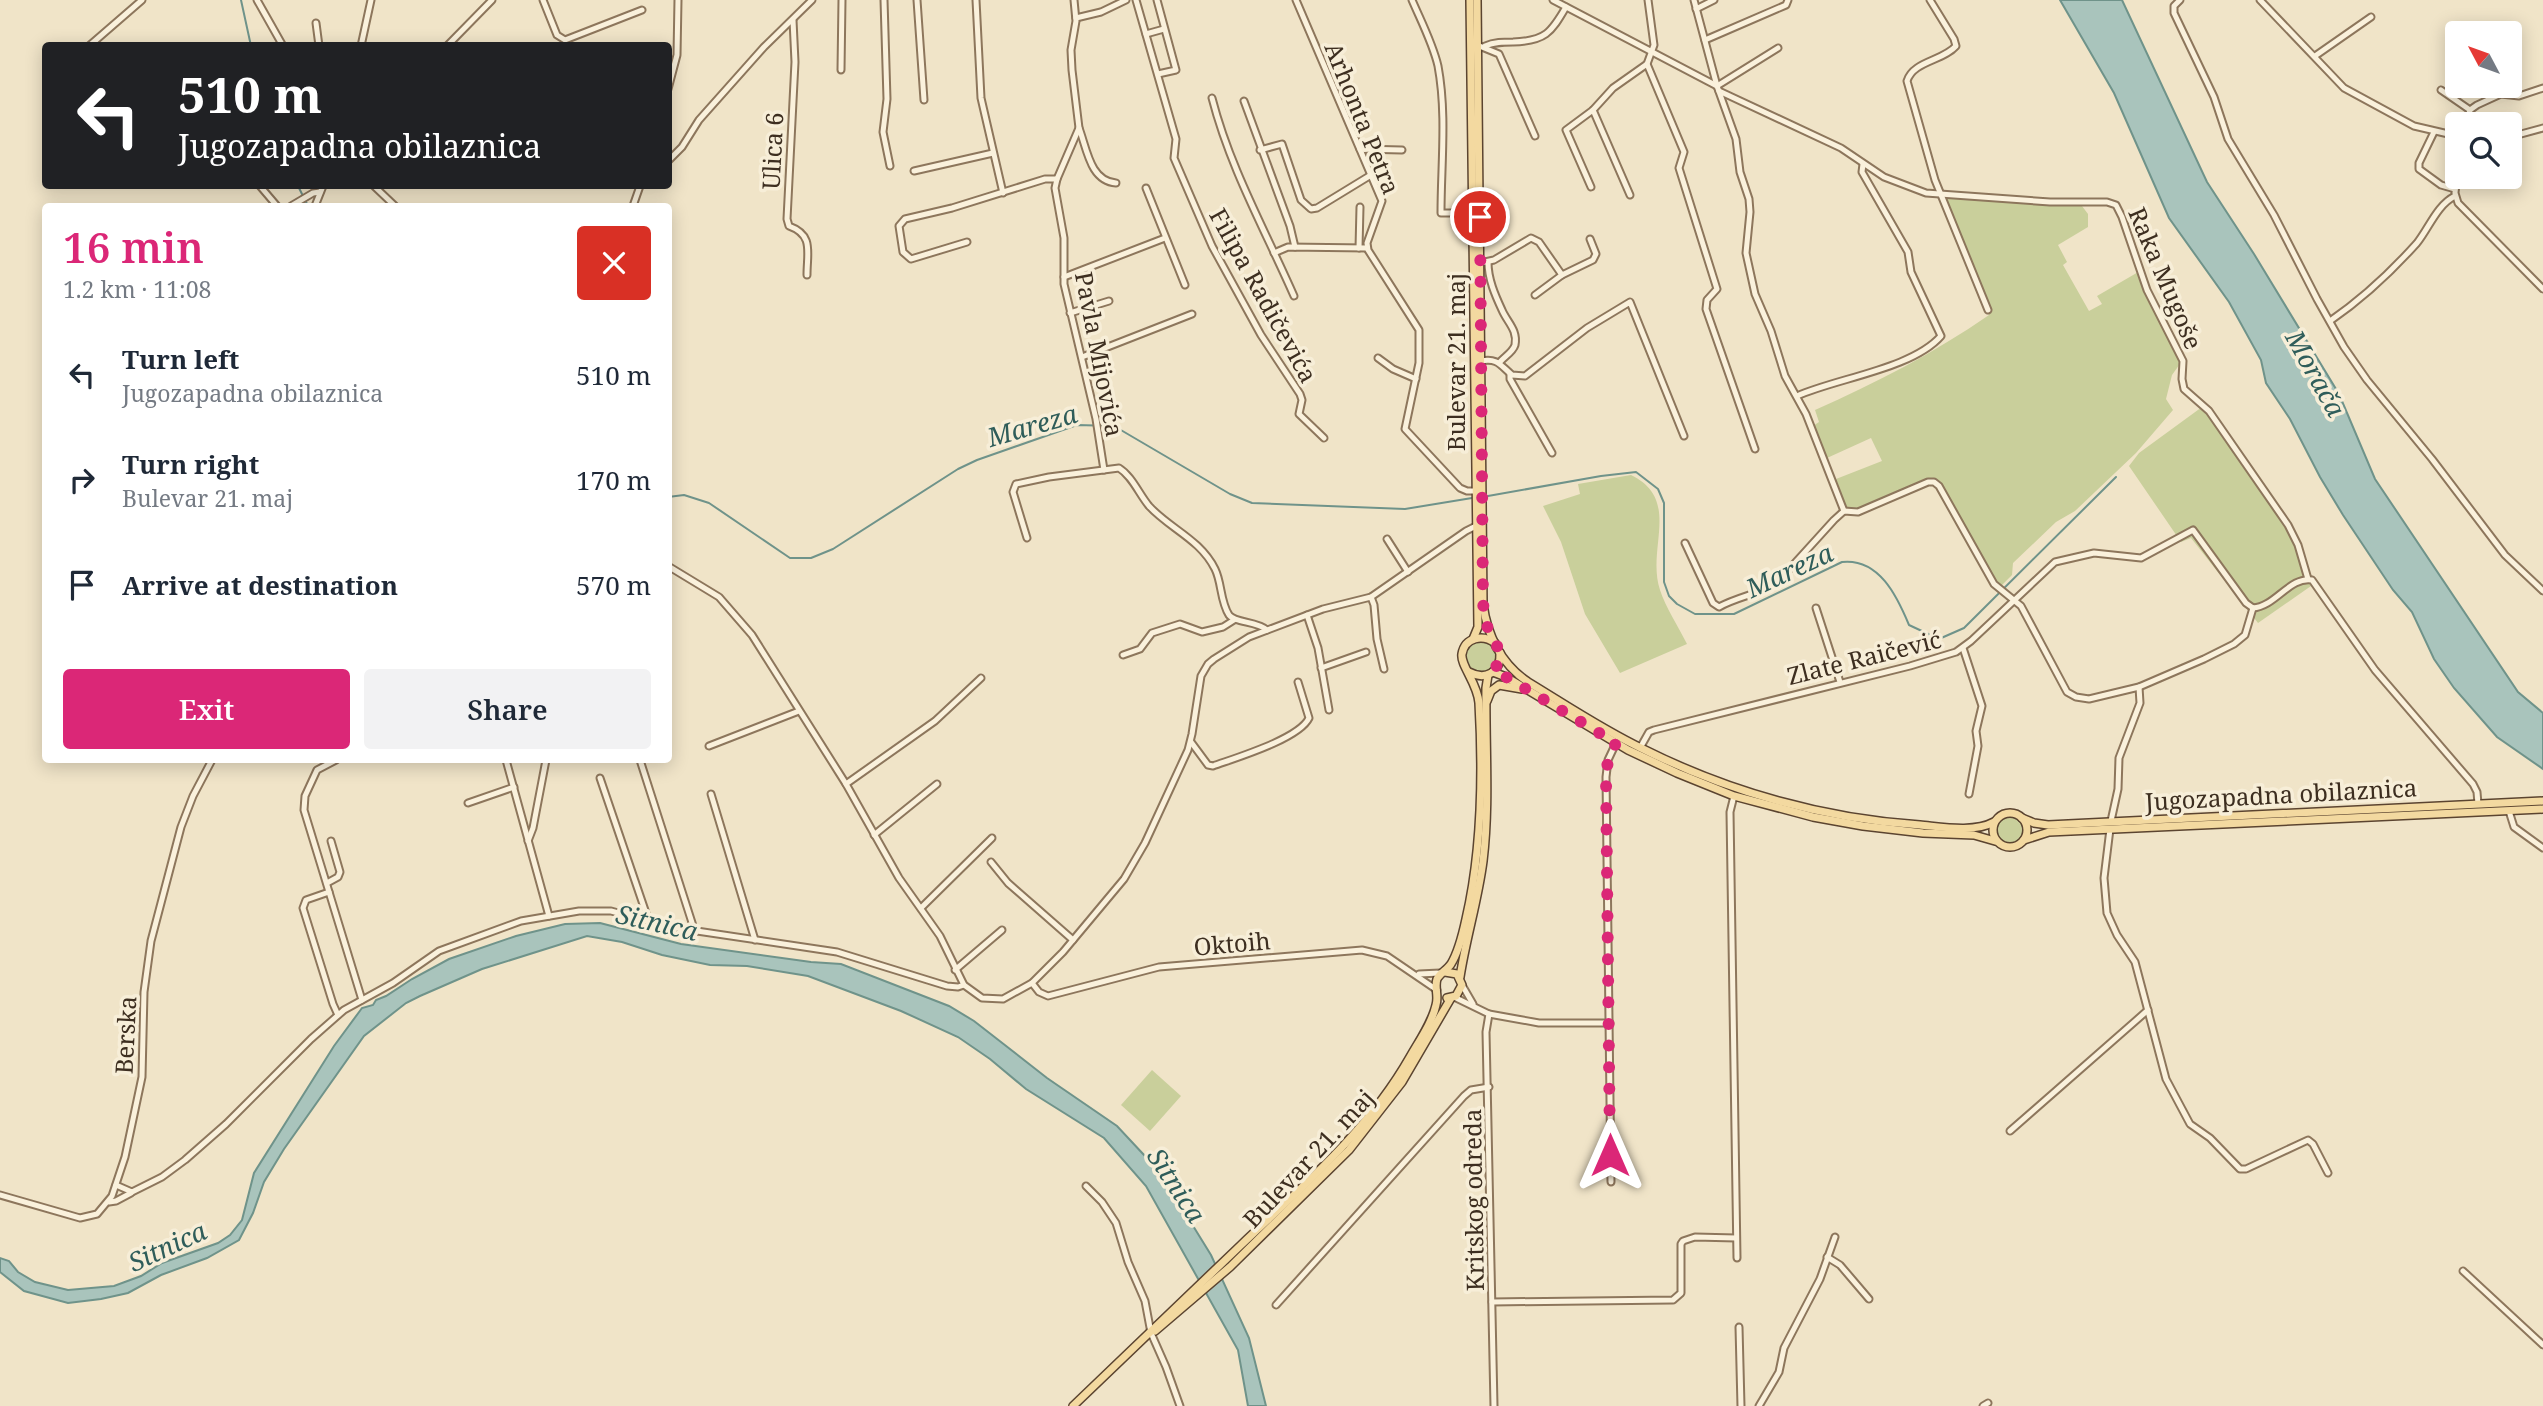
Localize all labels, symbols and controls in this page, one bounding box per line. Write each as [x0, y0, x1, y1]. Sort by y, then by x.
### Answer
north arrow [2445, 21, 2522, 98]
map controls [2445, 21, 2522, 189]
street label: Arhonta Petra [1318, 37, 1408, 199]
text: 510 m [178, 61, 322, 127]
icon: left [63, 70, 154, 161]
street label: Ulica 6 [753, 112, 791, 190]
button: search [2445, 112, 2522, 189]
text: Jugozapadna obilaznica [178, 124, 541, 167]
pin [1450, 187, 1510, 247]
icon: arrive [1461, 198, 1499, 236]
street label: Filipa Radičevića [1202, 202, 1326, 388]
street label: Raka Mugoše [2121, 202, 2211, 354]
text: 16 min [63, 218, 204, 275]
button: close [577, 226, 651, 300]
street label: Pavla Mijovića [1068, 269, 1132, 439]
text: 1.2 km · 11:08 [63, 273, 211, 305]
street label: Bulevar 21. maj [1439, 273, 1472, 451]
water label: Morača [2277, 322, 2354, 423]
text: Turn left [122, 341, 239, 377]
icon: left [63, 356, 101, 394]
text: 510 m [576, 357, 651, 393]
text: Jugozapadna obilaznica [122, 377, 383, 409]
water label: Mareza [982, 395, 1081, 455]
text: Turn right [122, 446, 259, 482]
icon: right [63, 461, 101, 499]
text: 170 m [576, 462, 651, 498]
text: Bulevar 21. maj [122, 482, 293, 514]
water label: Mareza [1739, 534, 1838, 606]
icon: arrive [63, 566, 101, 604]
text: Arrive at destination [122, 567, 398, 603]
text: 570 m [576, 567, 651, 603]
street label: Zlate Raičević [1784, 622, 1944, 692]
button: Exit [63, 669, 350, 749]
button: Share [364, 669, 651, 749]
street label: Jugozapadna obilaznica [2143, 770, 2418, 818]
water label: Sitnica [613, 895, 701, 949]
street label: Oktoih [1192, 923, 1272, 963]
street label: Berska [106, 995, 144, 1075]
street label: Bulevar 21. maj [1235, 1081, 1381, 1235]
street label: Kritskog odreda [1455, 1108, 1491, 1292]
position arrow [1573, 1118, 1647, 1192]
water label: Sitnica [1139, 1140, 1215, 1230]
water label: Sitnica [122, 1212, 212, 1280]

